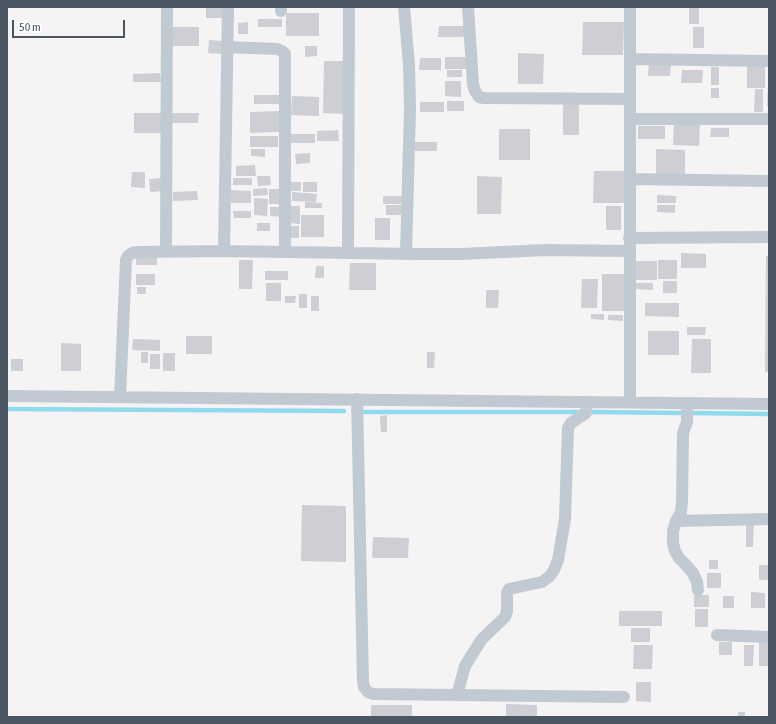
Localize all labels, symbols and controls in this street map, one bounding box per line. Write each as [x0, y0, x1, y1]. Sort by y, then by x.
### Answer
scale bar [14, 12, 127, 38]
text: 50 m [19, 20, 41, 34]

